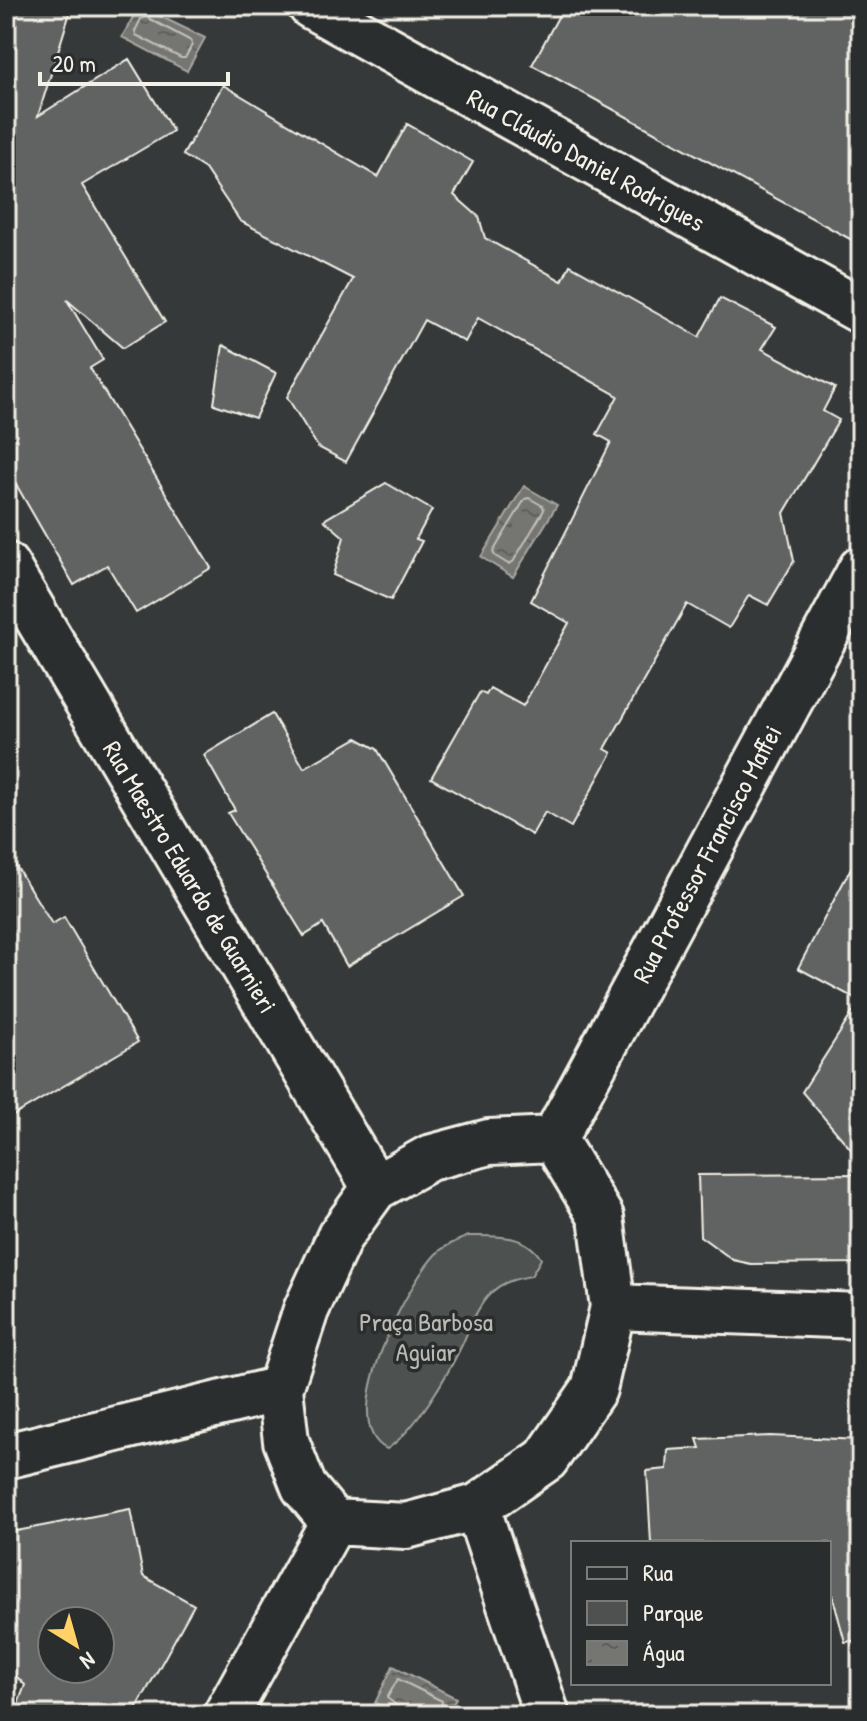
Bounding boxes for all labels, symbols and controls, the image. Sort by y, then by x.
scale bar [40,36,228,86]
text: 20 m [52,47,96,79]
street label: Rua Cláudio Daniel Rodrigues [461,80,711,239]
street label: Rua Professor Francisco Maffei [624,719,789,989]
street label: Rua Maestro Eduardo de Guarnieri [95,734,286,1019]
park label: Praça Barbosa Aguiar [359,1304,493,1369]
legend [571,1541,831,1685]
text: Rua [643,1556,673,1588]
text: Parque [643,1596,704,1628]
north arrow [36,1605,116,1685]
text: Água [643,1636,684,1668]
text: N [74,1645,102,1677]

